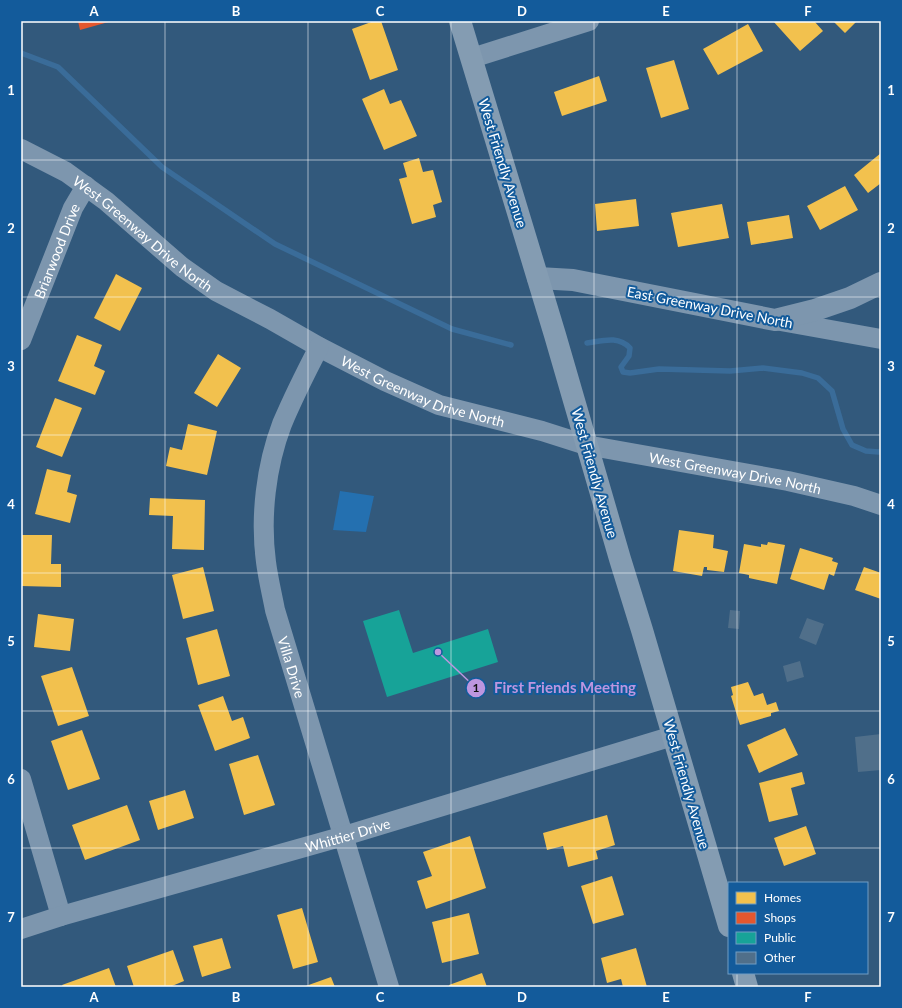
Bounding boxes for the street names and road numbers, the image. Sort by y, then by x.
street label: West Friendly Avenue [475,96,531,230]
street label: West Greenway Drive North [70,172,216,295]
street label: Briarwood Drive [30,200,83,301]
street label: East Greenway Drive North [626,283,794,331]
street label: West Greenway Drive North [338,351,507,430]
street label: West Friendly Avenue [568,406,622,540]
street label: West Greenway Drive North [648,448,823,497]
street label: Villa Drive [275,634,310,700]
street label: West Friendly Avenue [660,717,714,851]
street label: Whittier Drive [303,814,392,855]

